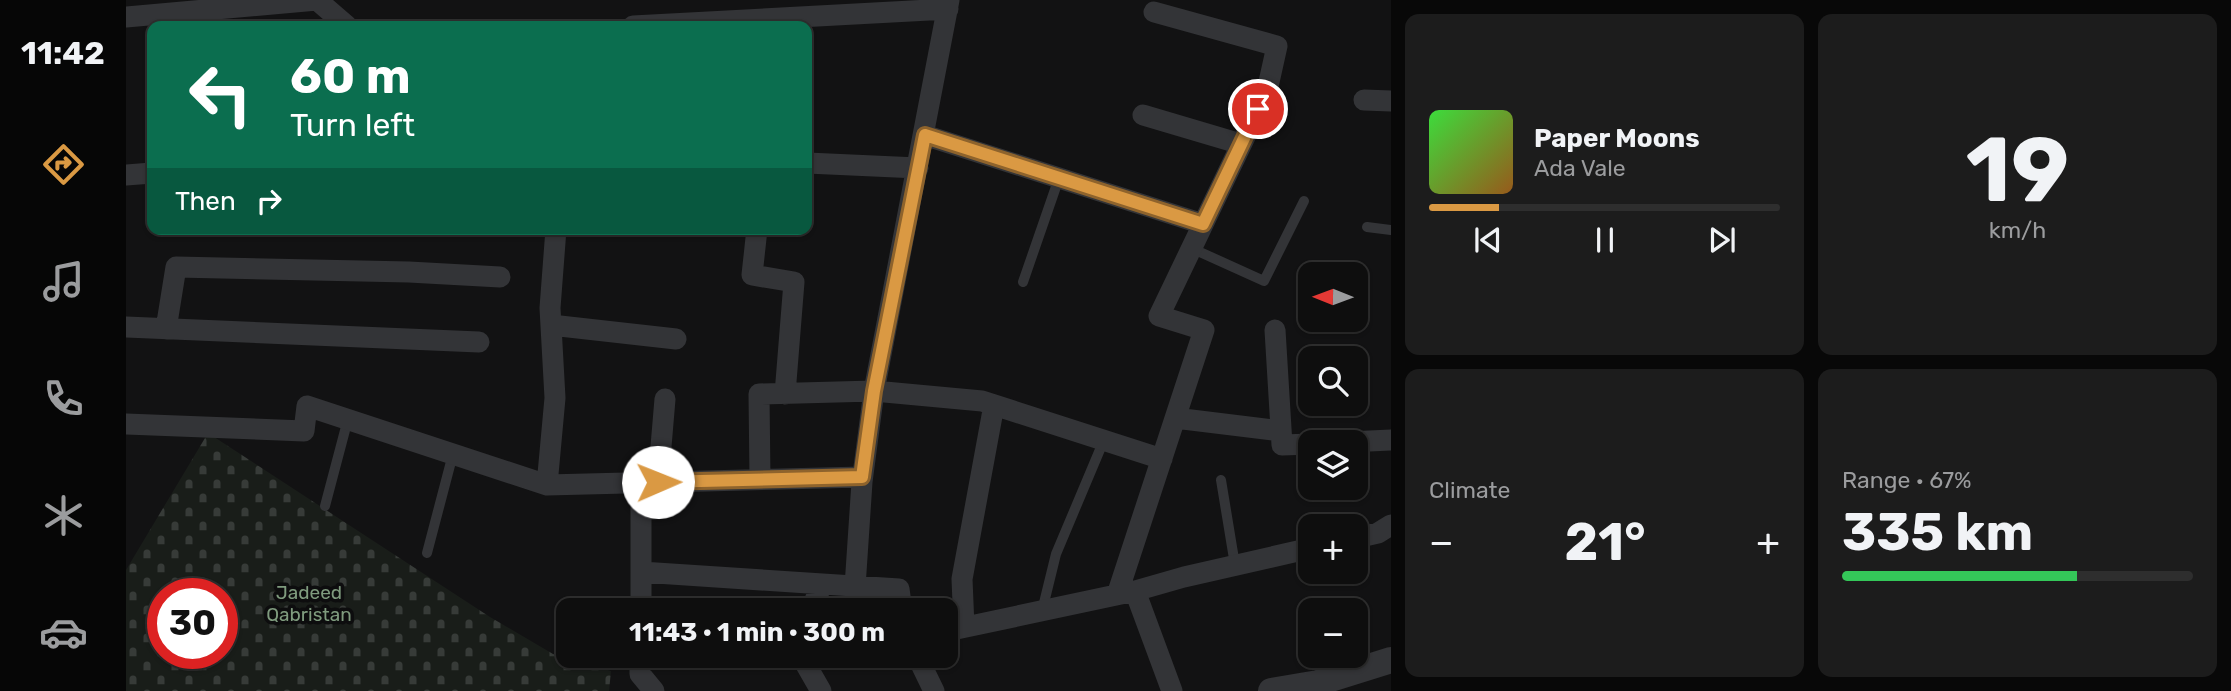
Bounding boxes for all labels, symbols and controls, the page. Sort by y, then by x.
text: 11:42 [21,34,105,72]
text: 60 m [290,47,411,105]
icon: left [175,49,266,140]
pin [1228,79,1288,139]
icon: arrive [1239,90,1277,128]
text: Turn left [290,106,415,144]
text: 19 [1966,116,2069,224]
text: Paper Moons [1534,123,1700,154]
icon: directions [39,140,88,189]
text: Ada Vale [1534,154,1626,182]
icon: right [250,182,288,220]
text: Then [175,186,236,217]
text: km/h [1989,216,2046,244]
icon: previous [1469,221,1507,259]
icon: pause [1586,221,1624,259]
icon: next [1703,221,1741,259]
icon: music [39,257,88,306]
north arrow [1298,262,1368,332]
map controls [1298,262,1368,668]
button: search [1298,346,1368,416]
icon: phone [39,374,88,423]
button: layers [1298,430,1368,500]
position arrow [621,445,695,519]
text: Range · 67% [1842,466,1972,494]
text: Climate [1429,476,1510,504]
icon: climate [39,491,88,540]
text: 335 km [1842,501,2033,563]
text: 21° [1565,511,1646,573]
button: + [1298,514,1368,584]
text: − [1429,519,1454,565]
text: + [1756,519,1780,565]
speed limit sign: 30 [147,578,238,669]
park label: Jadeed Qabristan [266,581,352,626]
button: − [1298,598,1368,668]
icon: car [39,608,88,657]
text: 11:43 · 1 min · 300 m [629,617,885,648]

